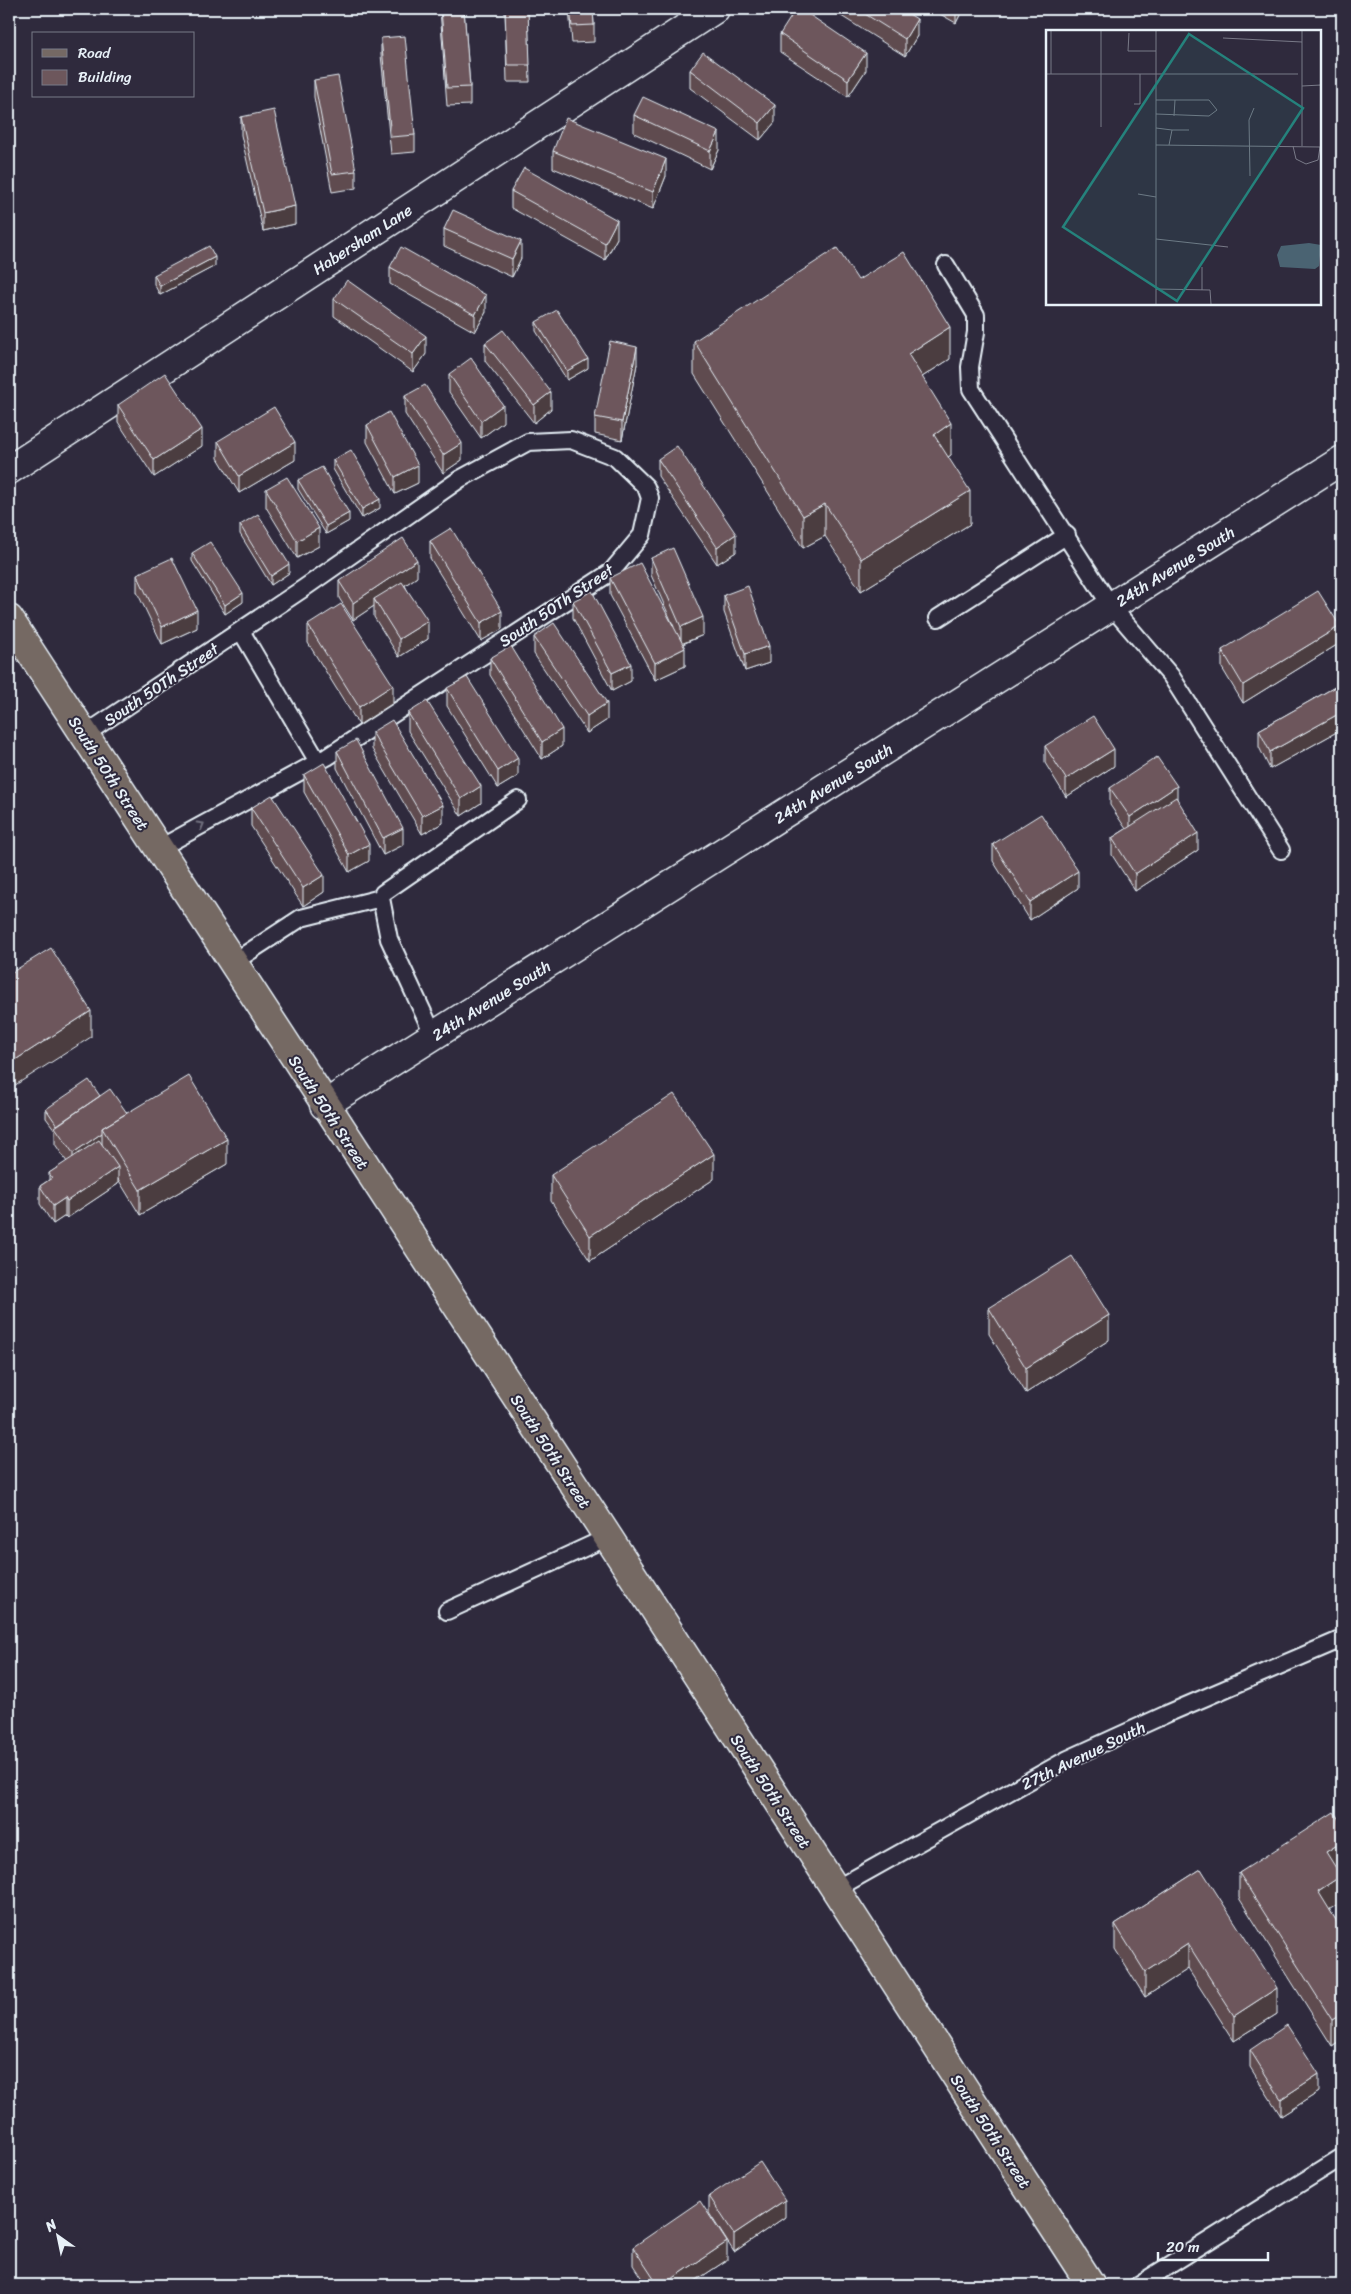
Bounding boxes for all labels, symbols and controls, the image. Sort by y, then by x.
inset map [1046,30,1321,305]
legend [32,32,195,98]
text: Road [78,40,111,66]
text: Building [78,64,132,90]
street label: Habersham Lane [306,196,418,283]
street label: 24th Avenue South [1110,518,1241,615]
street label: South 50Th Street [493,556,620,655]
street label: South 50Th Street [98,635,225,734]
street label: South 50th Street [60,710,157,837]
street label: 24th Avenue South [768,735,899,832]
one-way arrow [195,821,204,831]
street label: 24th Avenue South [426,952,557,1049]
street label: South 50th Street [280,1049,377,1176]
street label: South 50th Street [502,1388,599,1515]
street label: 27th Avenue South [1016,1713,1150,1798]
street label: South 50th Street [722,1728,819,1855]
street label: South 50th Street [942,2068,1039,2195]
north arrow [32,2212,82,2262]
text: N [39,2212,62,2239]
scale bar [1158,2229,1268,2261]
text: 20 m [1166,2234,1200,2260]

